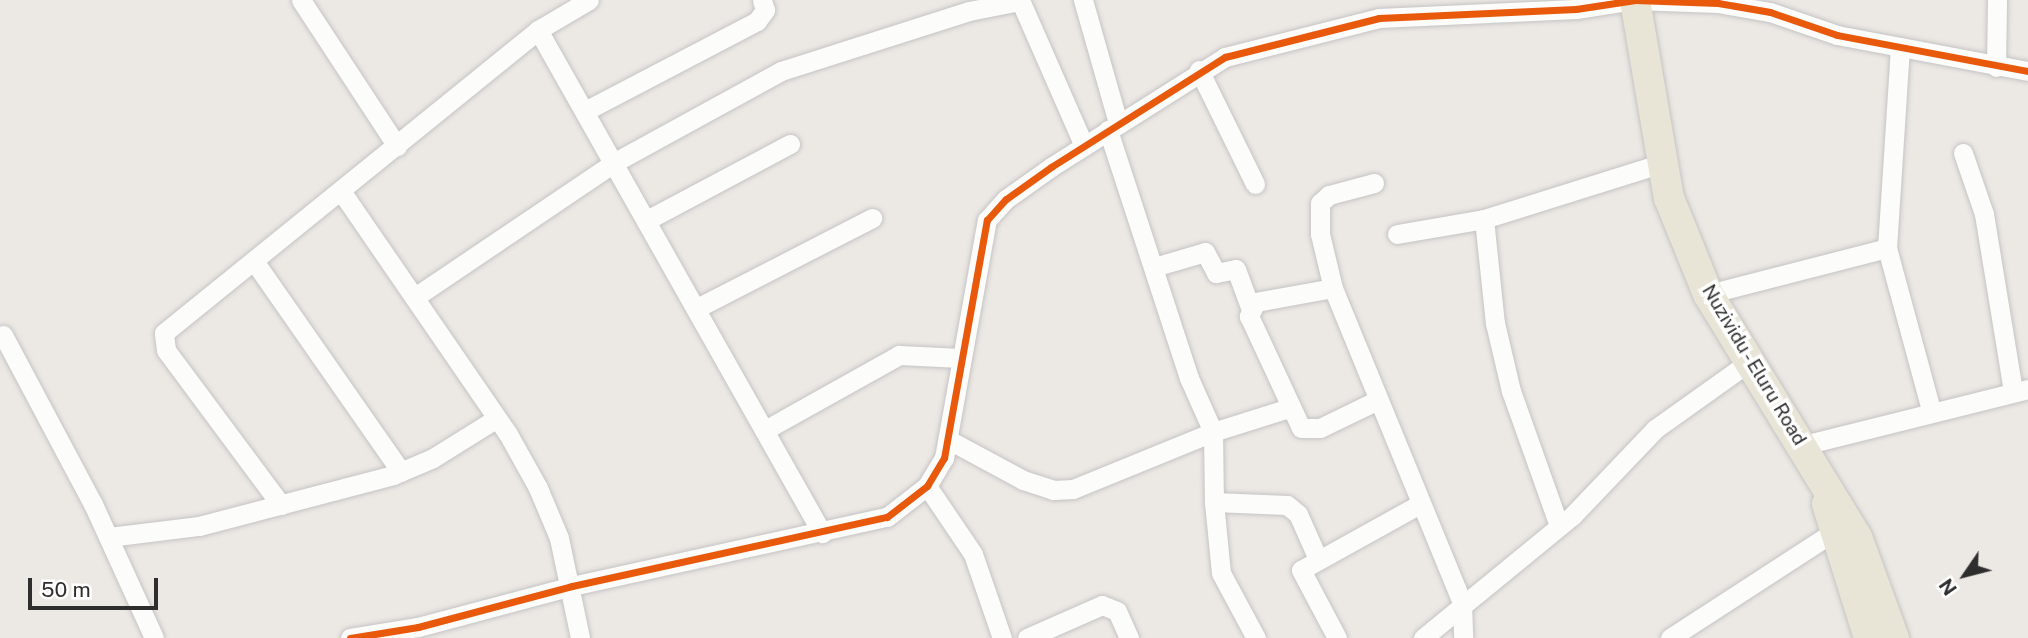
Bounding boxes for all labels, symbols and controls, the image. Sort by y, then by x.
street label: Nuzividu - Eluru Road [1696,278,1812,452]
north arrow [1930,540,2000,610]
scale bar [32,564,161,608]
text: N [1935,575,1961,599]
text: 50 m [41,577,91,602]

